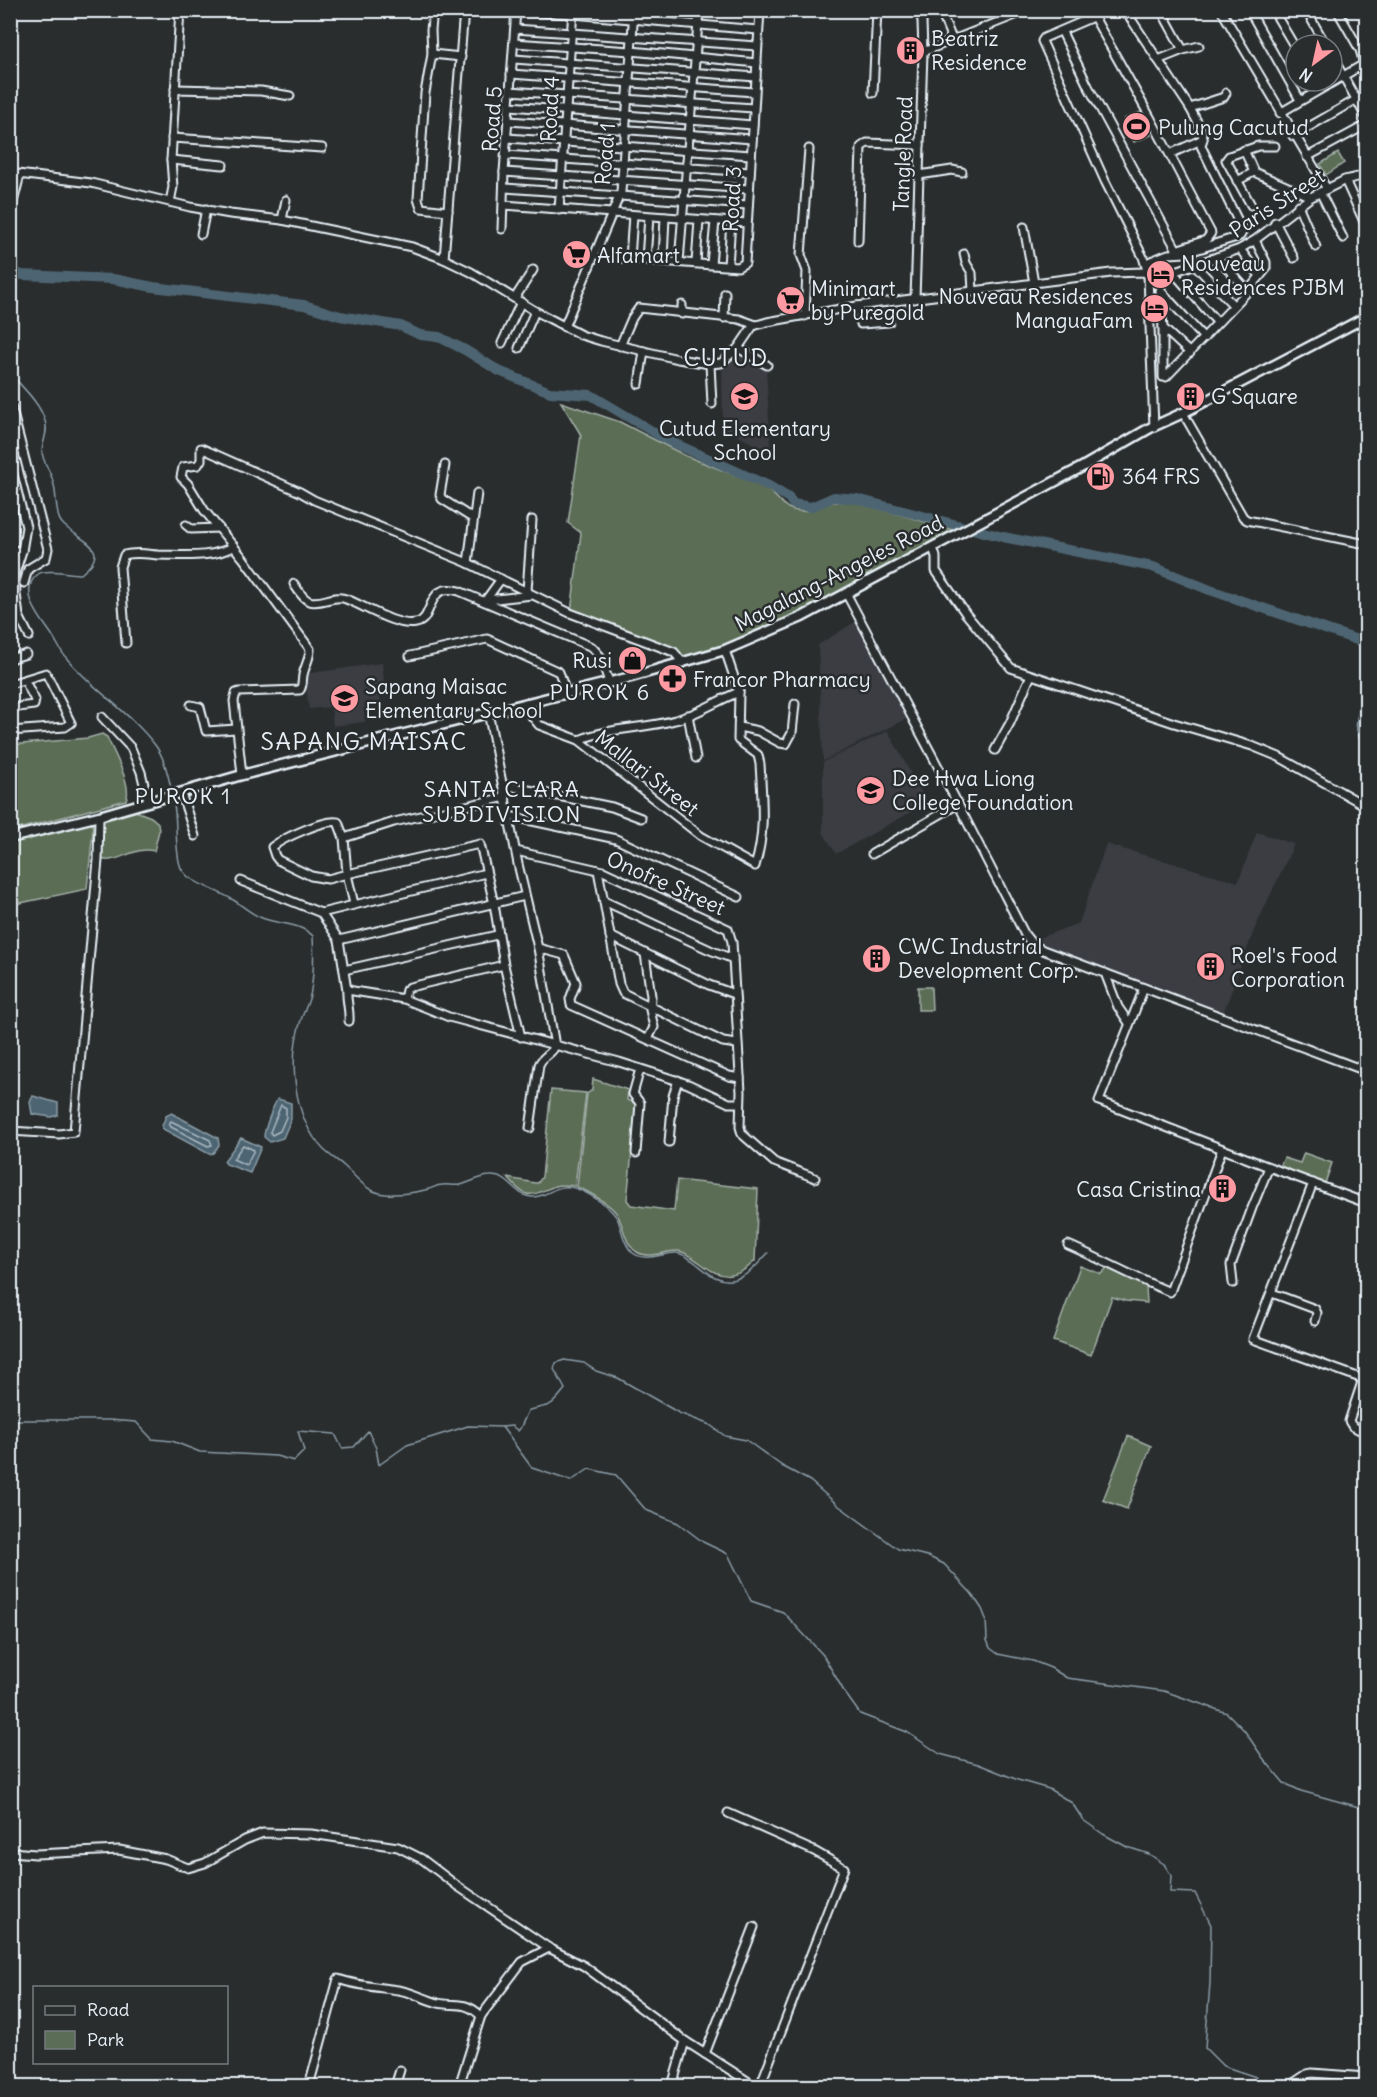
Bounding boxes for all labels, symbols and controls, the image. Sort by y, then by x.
place label: Beatriz Residence [931,25,1027,76]
north arrow [1284,33,1344,93]
building icon: Beatriz Residence [894,34,926,66]
text: N [1296,64,1316,87]
street label: Road 4 [535,75,565,143]
street label: Road 5 [476,85,508,153]
street label: Tangle Road [887,96,919,212]
sports icon: Pulung Cacutud [1121,111,1153,143]
place label: Pulung Cacutud [1158,114,1309,141]
street label: Road 1 [589,122,621,186]
street label: Paris Street [1224,162,1330,244]
street label: Road 3 [717,165,747,233]
supermarket icon: Alfamart [560,239,592,271]
place label: Alfamart [597,242,680,269]
place label: Nouveau Residences PJBM [1181,250,1345,301]
hotel icon: Nouveau Residences PJBM [1144,259,1176,291]
place label: Minimart by Puregold [811,275,924,326]
place label: Nouveau Residences ManguaFam [939,283,1133,334]
supermarket icon: Minimart by Puregold [774,284,806,316]
hotel icon: Nouveau Residences ManguaFam [1138,292,1170,324]
district label: CUTUD [683,342,769,372]
building icon: G Square [1174,380,1206,412]
school or university icon: Cutud Elementary School [729,381,761,413]
place label: G Square [1211,383,1298,410]
place label: Cutud Elementary School [659,415,831,466]
fuel station icon: 364 FRS [1085,460,1117,492]
place label: 364 FRS [1122,463,1200,490]
street label: Magalang-Angeles Road [730,509,948,637]
shop icon: Rusi [617,644,649,676]
place label: Rusi [572,647,612,674]
pharmacy icon: Francor Pharmacy [656,663,688,695]
place label: Francor Pharmacy [693,666,871,693]
place label: Sapang Maisac Elementary School [365,673,542,724]
district label: PUROK 6 [549,678,651,706]
school or university icon: Sapang Maisac Elementary School [328,682,360,714]
street label: Mallari Street [590,724,704,822]
district label: SAPANG MAISAC [261,726,467,756]
place label: Dee Hwa Liong College Foundation [892,765,1073,816]
school or university icon: Dee Hwa Liong College Foundation [855,774,887,806]
district label: SANTA CLARA SUBDIVISION [422,775,582,828]
district label: PUROK 1 [134,782,232,810]
street label: Onofre Street [602,845,730,921]
place label: CWC Industrial Development Corp. [898,933,1078,984]
building icon: CWC Industrial Development Corp. [861,942,893,974]
place label: Roel's Food Corporation [1231,942,1345,993]
building icon: Roel's Food Corporation [1194,951,1226,983]
building icon: Casa Cristina [1206,1173,1238,1205]
place label: Casa Cristina [1076,1176,1201,1203]
legend [33,1986,228,2064]
text: Road [87,1998,130,2021]
text: Park [87,2028,124,2051]

